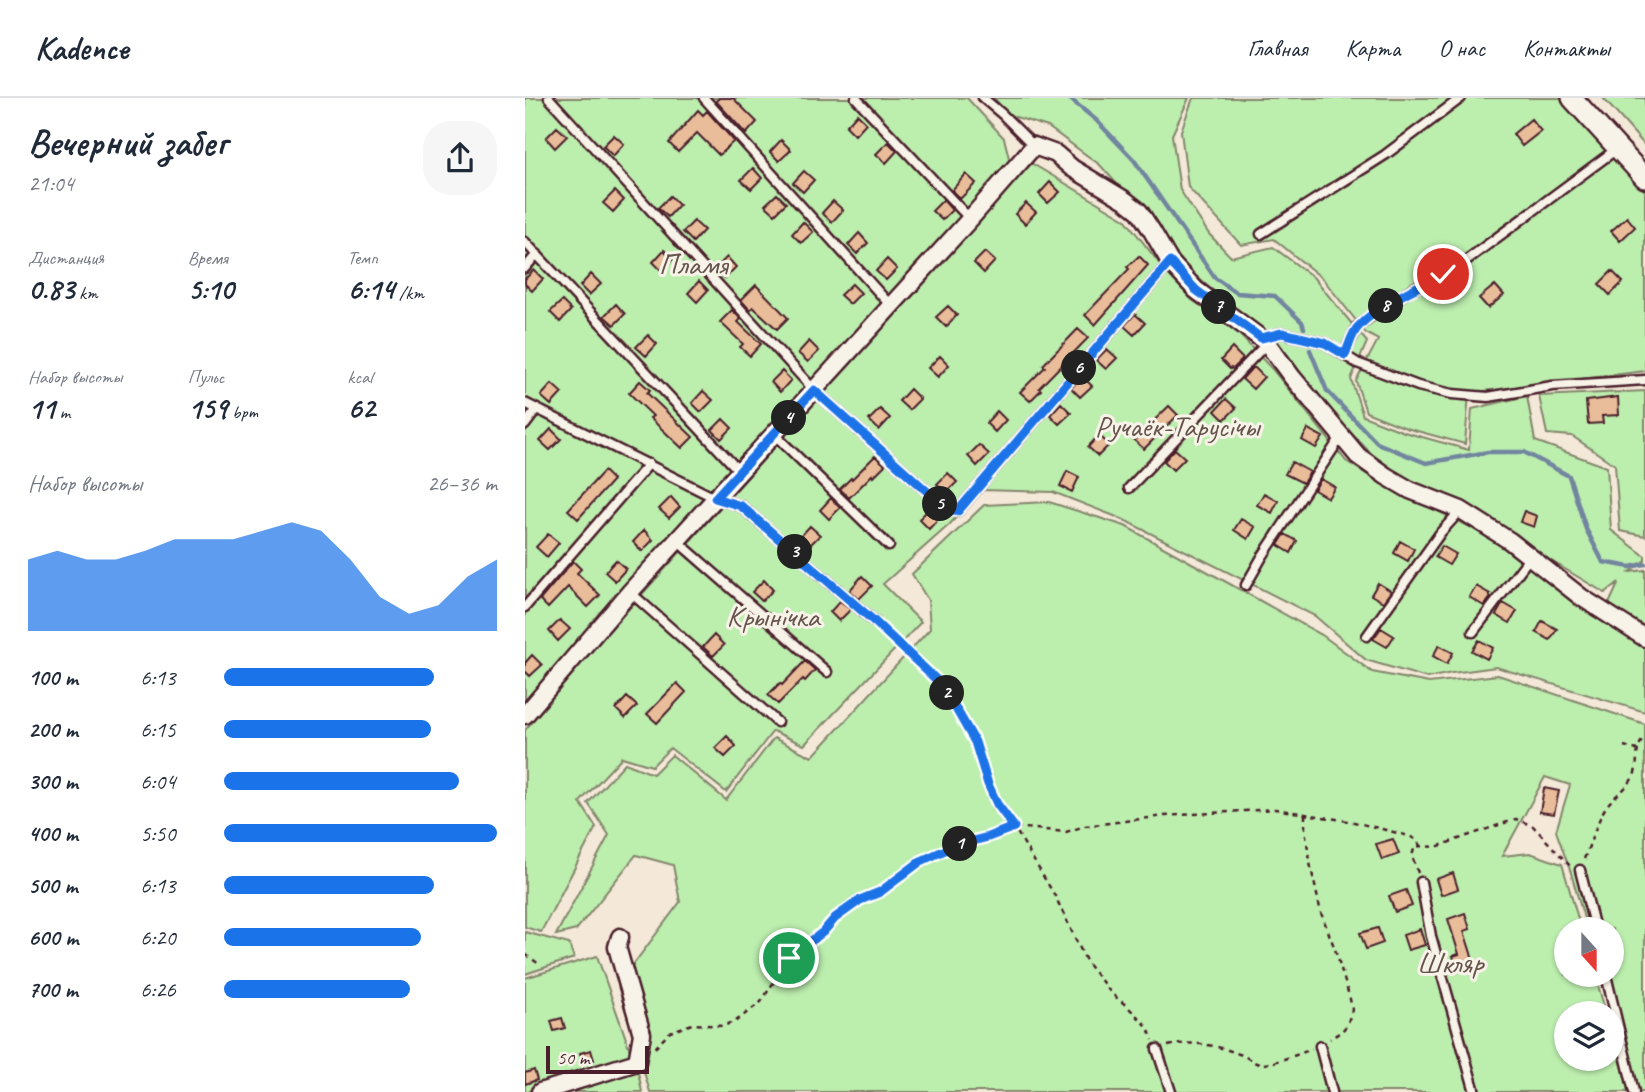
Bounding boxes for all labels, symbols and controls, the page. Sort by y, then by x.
text: Kadence [35,27,128,69]
text: Главная [1247,33,1308,63]
text: Карта [1346,33,1400,63]
text: О нас [1438,33,1485,63]
text: Контакты [1523,33,1610,63]
text: Вечерний забег [28,119,227,166]
button: share [423,121,497,195]
text: 21:04 [28,169,74,198]
pin [1413,244,1473,304]
park label: Пламя [659,245,730,283]
text: Дистанция [28,246,104,270]
text: Время [188,246,228,270]
text: Темп [347,246,378,270]
icon: check [1424,255,1462,293]
text: 0.83 [28,270,74,308]
text: 5:10 [188,270,234,308]
text: 6:14 [347,270,394,308]
text: km [74,281,98,305]
text: /km [394,281,424,305]
pin: 8 [1369,288,1403,324]
pin: 7 [1201,290,1237,325]
text: 8 [1381,293,1390,317]
text: 7 [1214,294,1223,318]
pin: 6 [1061,350,1097,386]
text: 6 [1074,355,1083,379]
text: Набор высоты [28,365,122,389]
text: Пульс [188,365,224,389]
text: kcal [347,365,372,389]
text: 11 [28,389,55,427]
text: 159 [188,389,227,427]
text: 62 [347,389,375,427]
text: m [55,400,70,424]
text: bpm [227,400,258,424]
pin: 4 [771,400,807,436]
text: 4 [784,405,793,429]
park label: Ручаёк-Тарусічы [1095,407,1261,445]
text: Набор высоты [28,469,142,498]
text: 26–36 m [427,469,497,498]
pin: 5 [923,486,957,522]
text: 5 [935,491,944,515]
pin: 3 [777,534,813,570]
text: 3 [790,539,799,563]
park label: Крынічка [726,597,821,635]
text: 100 m [28,663,78,692]
text: 6:13 [140,663,176,692]
pin: 2 [929,676,965,710]
text: 2 [942,680,951,704]
text: 200 m [28,715,78,744]
text: 6:15 [140,715,176,744]
text: 300 m [28,767,78,796]
text: 6:04 [140,767,176,796]
text: 400 m [28,819,78,848]
text: 5:50 [140,819,176,848]
pin: 1 [943,826,977,862]
text: 1 [955,831,964,855]
text: 500 m [28,871,77,900]
text: 6:13 [140,871,176,900]
north arrow [1554,917,1624,987]
map controls [1554,917,1624,1071]
text: 600 m [28,923,78,952]
text: 6:20 [140,923,176,952]
pin [759,928,819,988]
icon: arrive [770,939,808,977]
park label: Шкляр [1417,944,1485,982]
text: 700 m [28,975,78,1004]
text: 6:26 [140,975,176,1004]
button: layers [1554,1001,1624,1071]
scale bar [546,1043,649,1075]
text: 50 m [557,1046,589,1070]

